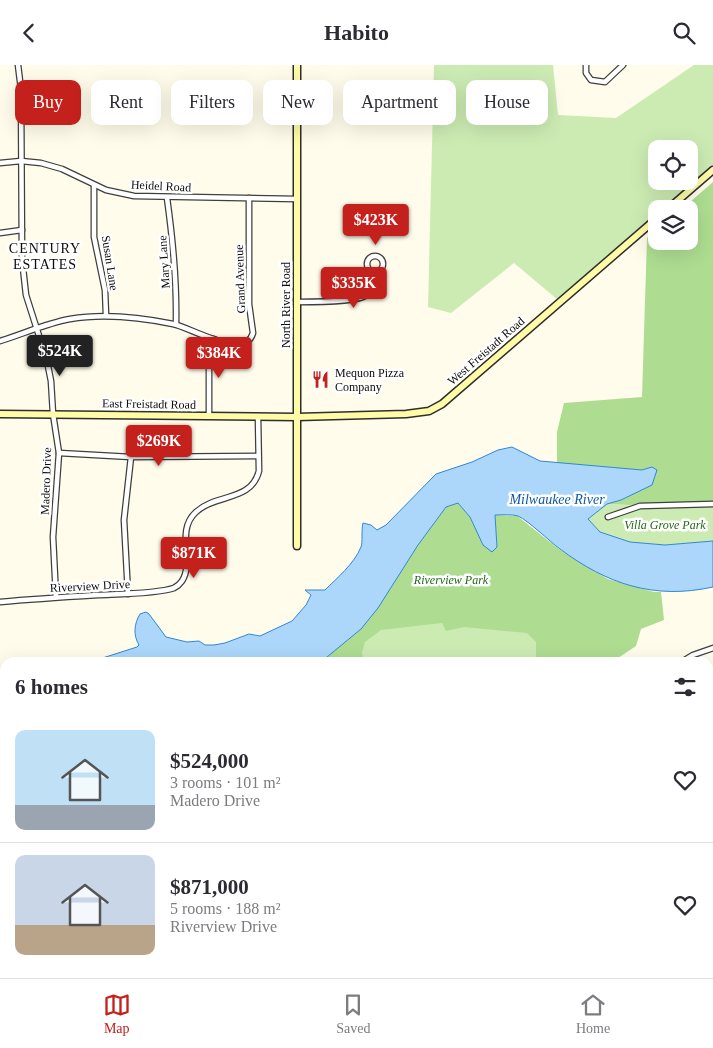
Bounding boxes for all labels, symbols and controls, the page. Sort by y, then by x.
icon: back [15,19,43,47]
icon: search [670,19,698,47]
text: Habito [324,20,389,45]
chip: Buy [15,80,81,125]
chip: Rent [91,80,161,125]
chip: Filters [171,80,253,125]
chip: New [263,80,333,125]
chip: Apartment [343,80,456,125]
chip: House [466,80,548,125]
map controls [648,140,698,250]
button: locate [648,140,698,190]
street label: Heidel Road [131,177,191,195]
button: layers [648,200,698,250]
pin: $423K [341,203,411,246]
text: $423K [354,211,398,228]
street label: Susan Lane [99,234,121,292]
street label: Mary Lane [155,235,173,289]
district label: CENTURY ESTATES [9,241,81,272]
street label: Grand Avenue [232,244,248,314]
street label: North River Road [279,262,293,348]
pin: $335K [319,267,389,309]
text: $335K [332,274,376,291]
street label: West Freistadt Road [445,314,527,388]
pin: $524K [25,335,95,377]
pin: $384K [184,337,254,379]
text: $524K [38,342,82,359]
text: $384K [197,344,241,361]
place label: Mequon Pizza Company [335,366,405,394]
restaurant icon: Mequon Pizza Company [311,370,331,390]
street label: East Freistadt Road [102,396,196,412]
pin: $269K [124,425,194,467]
text: $269K [137,432,181,449]
street label: Madero Drive [38,447,54,515]
water label: Milwaukee River [508,492,605,507]
park label: Villa Grove Park [624,518,706,532]
pin: $871K [159,537,229,579]
text: $871K [172,544,216,561]
park label: Riverview Park [413,573,489,587]
street label: Riverview Drive [50,577,130,595]
icon: filters [671,673,699,701]
text: 6 homes [15,675,88,699]
text: $524,000 [170,749,249,773]
icon: home [55,750,115,810]
icon: heart [671,766,699,794]
text: 3 rooms · 101 m² [170,774,281,791]
text: Madero Drive [170,792,260,809]
icon: home [55,875,115,935]
text: $871,000 [170,875,249,899]
icon: heart [671,891,699,919]
text: 5 rooms · 188 m² [170,900,281,917]
text: Riverview Drive [170,918,277,935]
tab: Map [103,991,131,1037]
tab: Saved [336,991,370,1037]
tab: Home [576,991,610,1037]

